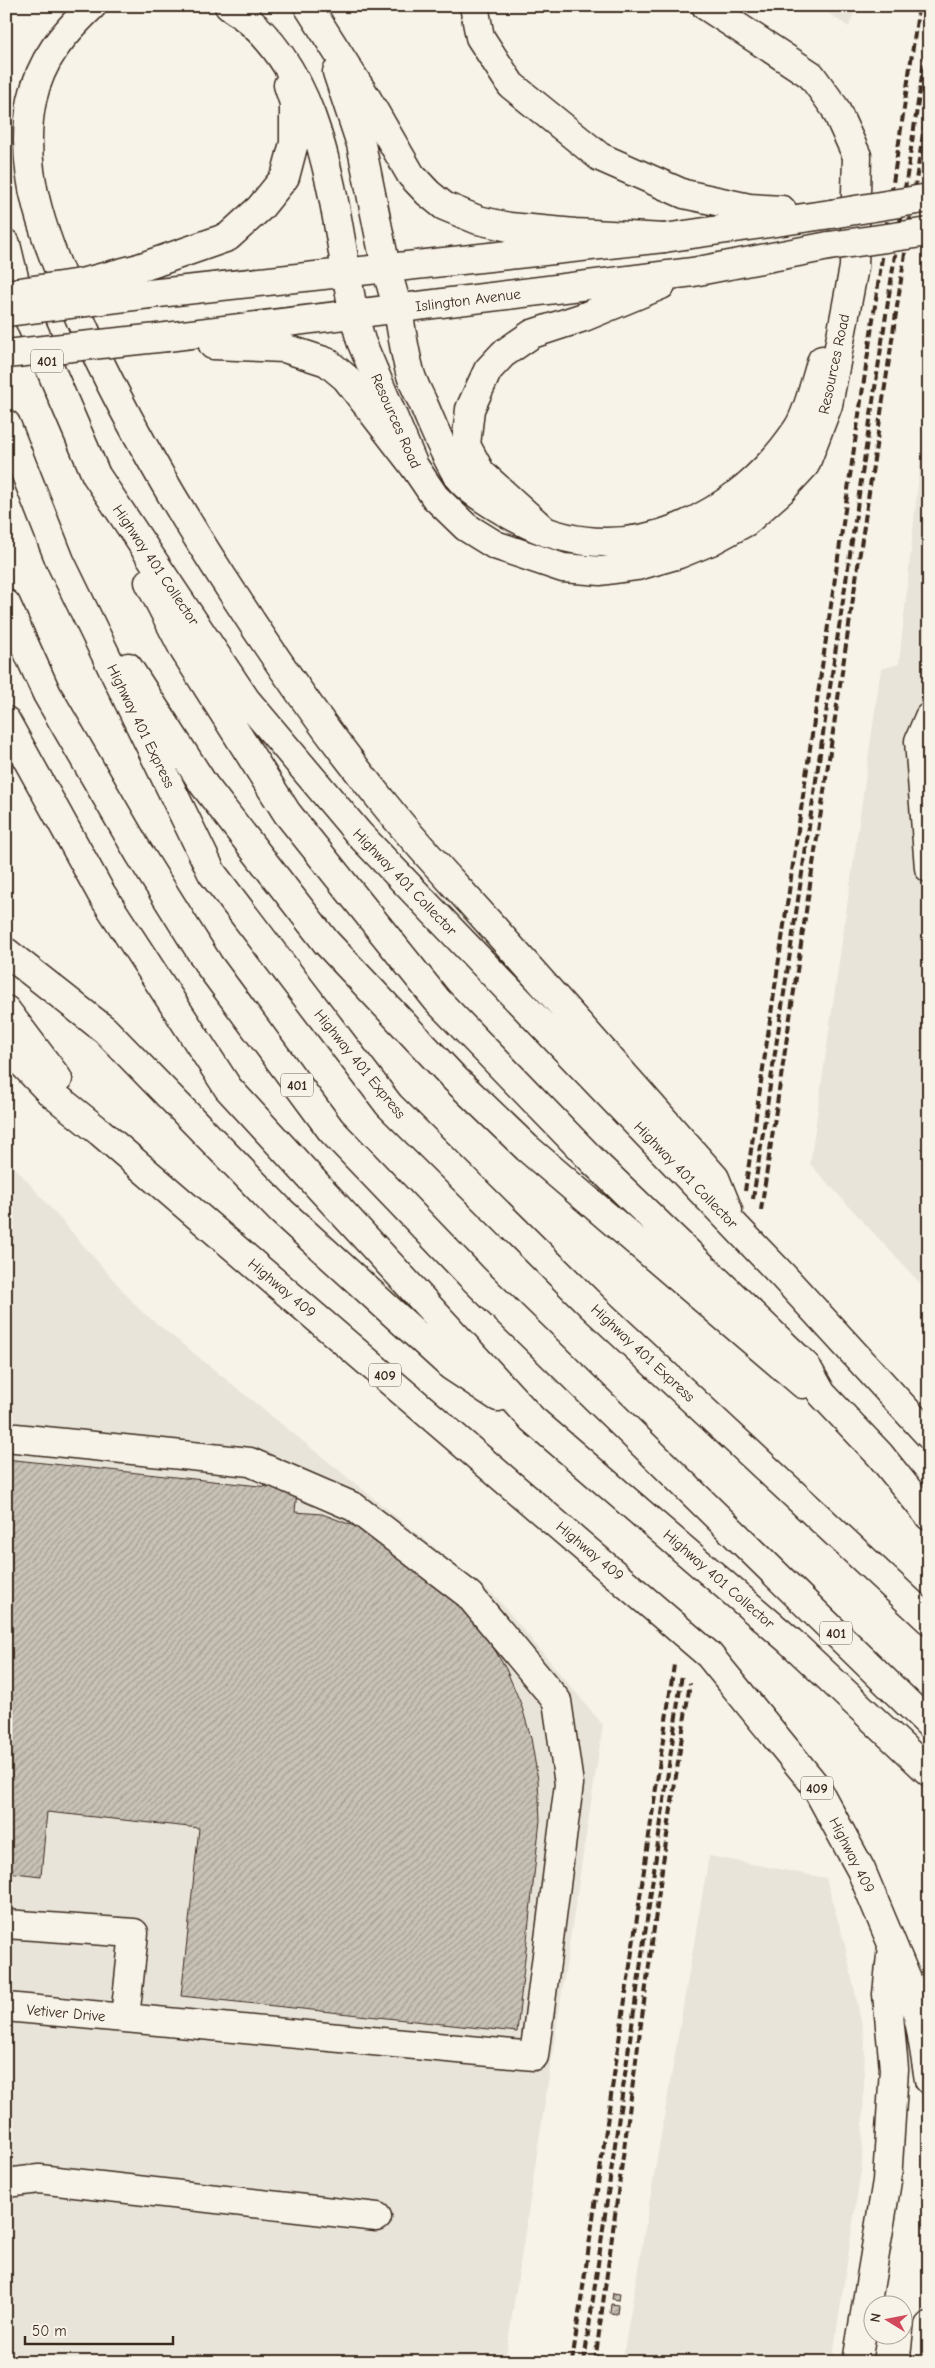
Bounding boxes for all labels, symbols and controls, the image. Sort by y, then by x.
street label: Islington Avenue [414,285,522,315]
street label: Resources Road [815,312,853,416]
road number: 401 [31,350,63,372]
street label: Resources Road [367,371,425,471]
street label: Highway 401 Collector [109,501,203,629]
street label: Highway 401 Express [103,661,179,791]
street label: Highway 401 Collector [349,825,461,939]
street label: Highway 401 Express [310,1006,410,1122]
road number: 401 [281,1074,313,1096]
street label: Highway 401 Collector [630,1118,742,1232]
street label: Highway 409 [245,1255,320,1322]
street label: Highway 401 Express [587,1300,699,1406]
road number: 409 [369,1364,401,1386]
street label: Highway 409 [553,1518,628,1585]
street label: Highway 401 Collector [660,1526,778,1632]
road number: 401 [820,1622,852,1645]
road number: 409 [801,1776,833,1800]
street label: Highway 409 [825,1814,879,1896]
street label: Vetiver Drive [26,2001,107,2025]
north arrow [862,2296,912,2346]
text: N [867,2312,885,2324]
scale bar [25,2313,172,2345]
text: 50 m [32,2322,67,2340]

